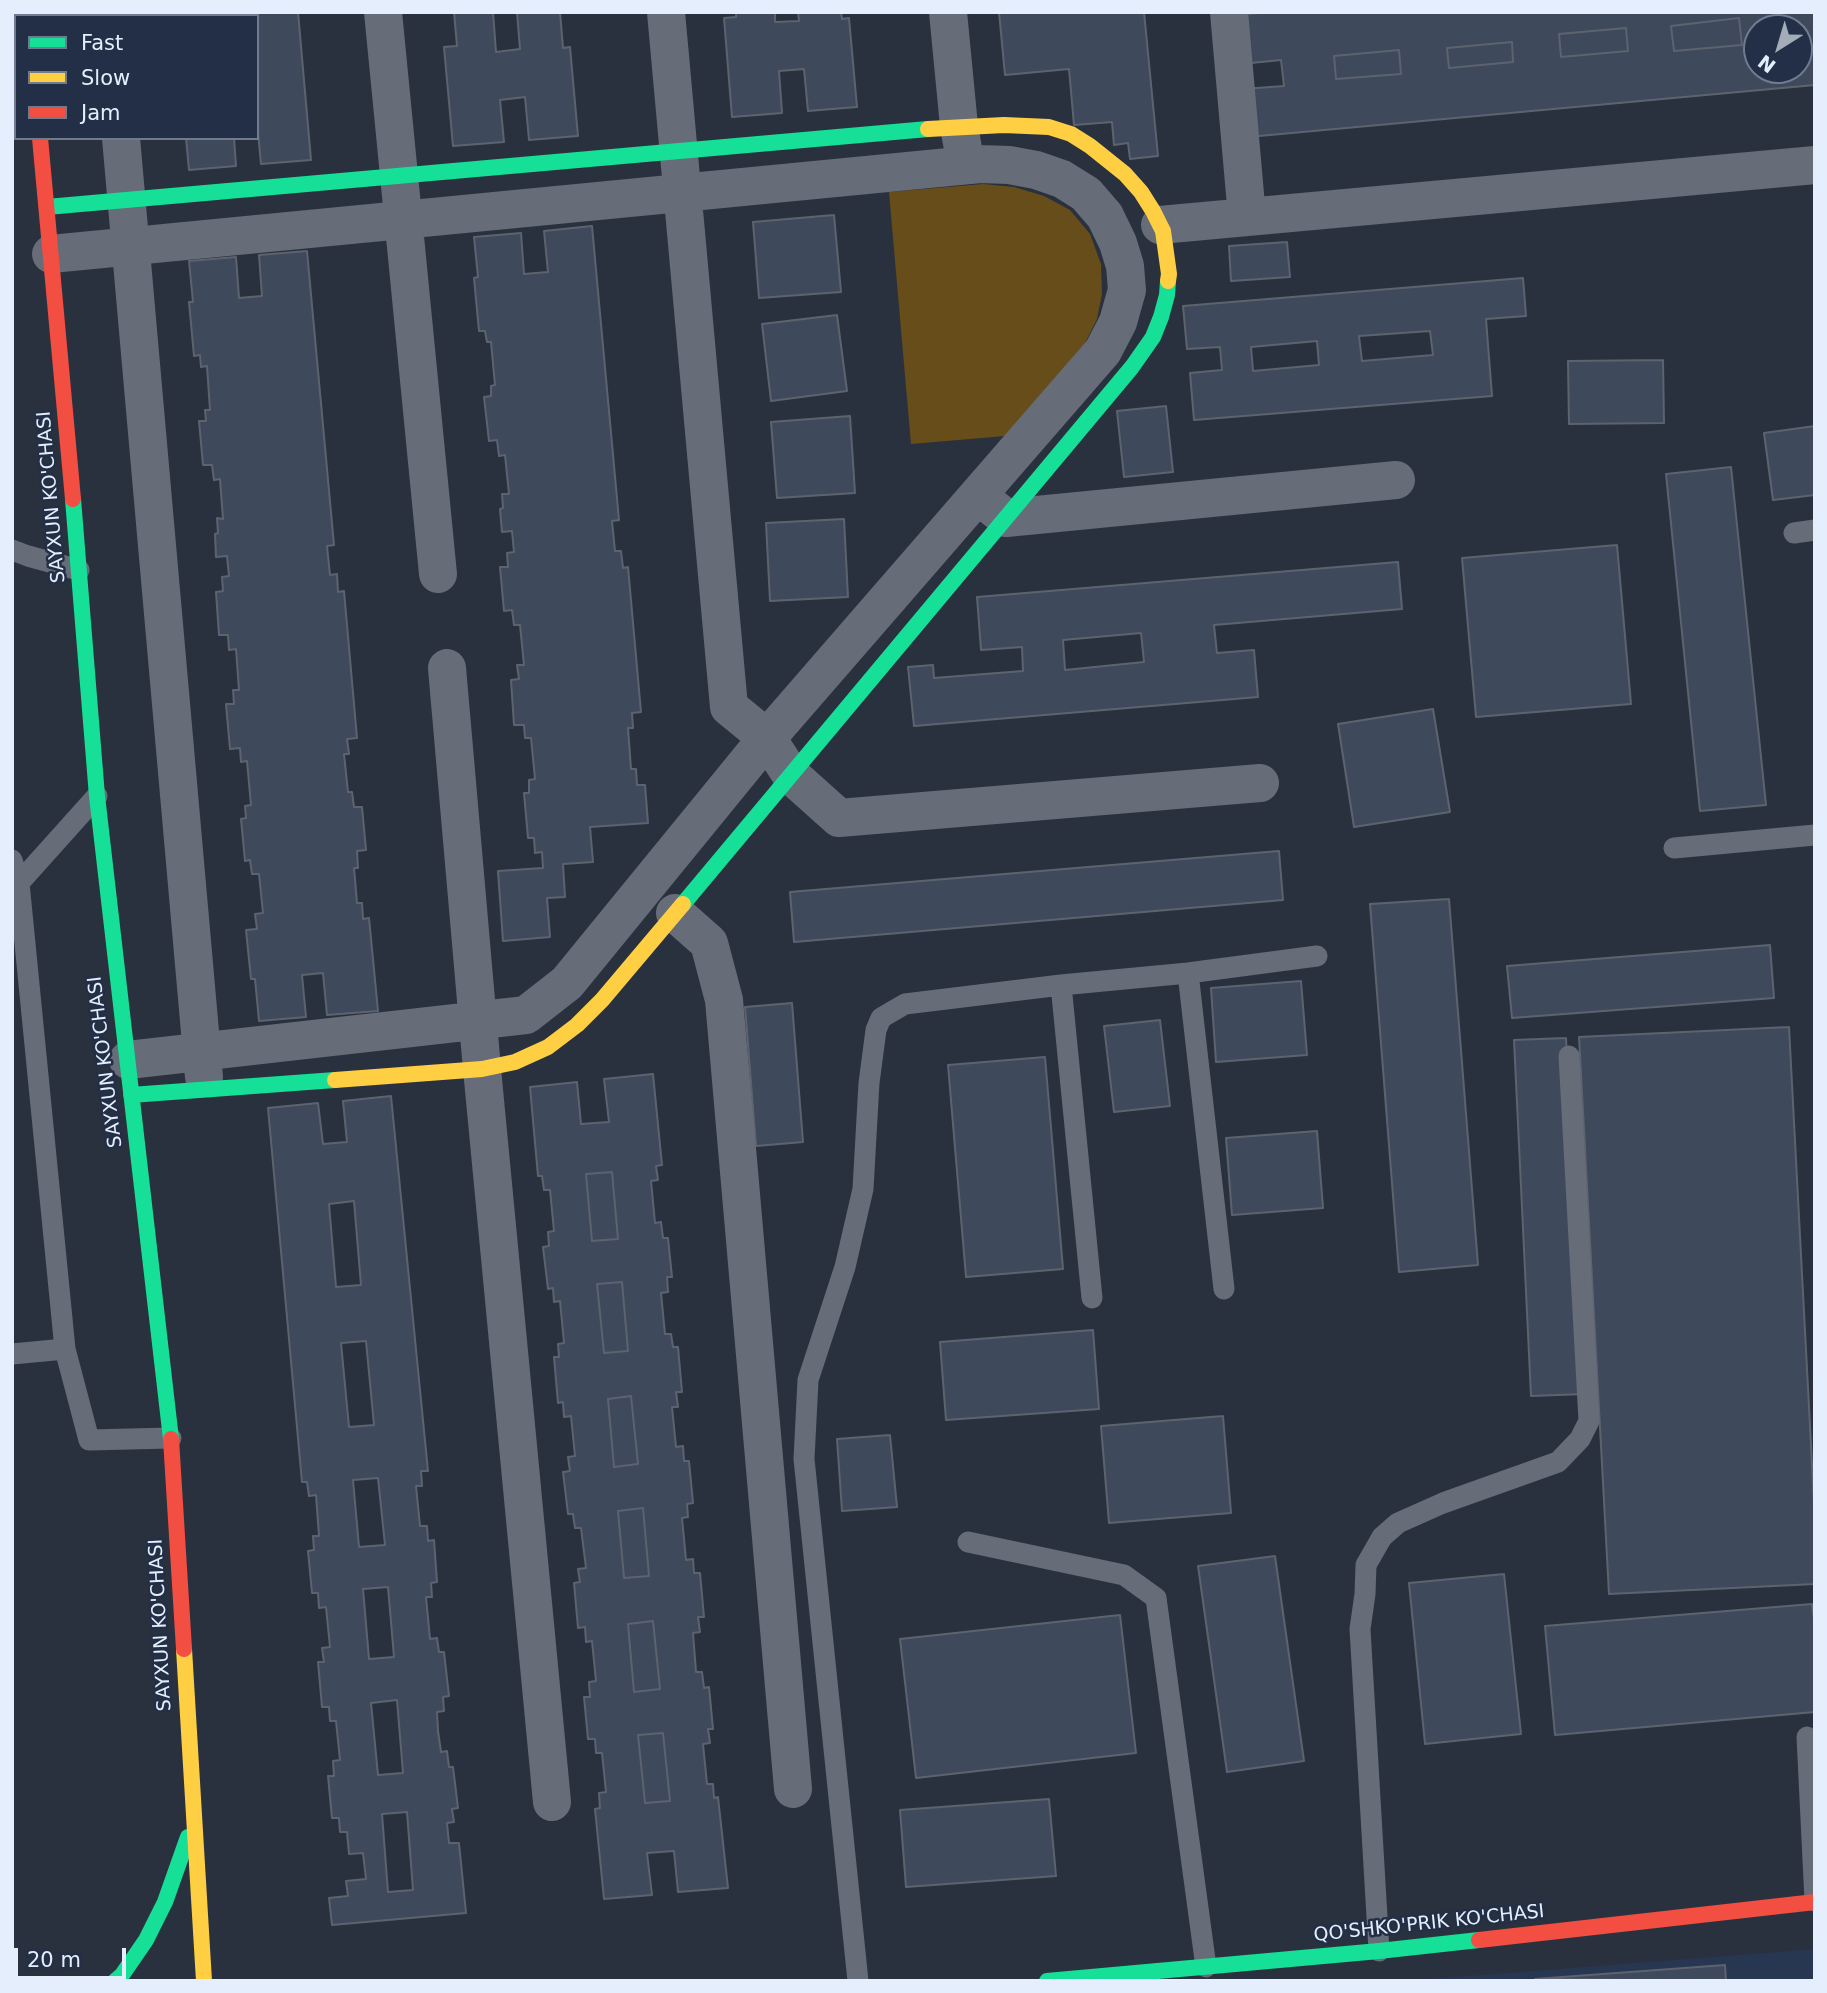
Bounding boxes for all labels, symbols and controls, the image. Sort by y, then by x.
legend [14,14,259,140]
north arrow [1743,14,1813,84]
text: Fast [81,31,123,55]
text: N [1754,51,1780,78]
text: Slow [81,66,130,90]
text: Jam [81,101,121,125]
street label: SAYXUN KO'CHASI [33,410,71,584]
street label: SAYXUN KO'CHASI [84,975,128,1149]
street label: SAYXUN KO'CHASI [145,1538,177,1712]
street label: QO'SHKO'PRIK KO'CHASI [1313,1901,1545,1947]
scale bar [18,1934,130,1978]
text: 20 m [27,1948,81,1972]

